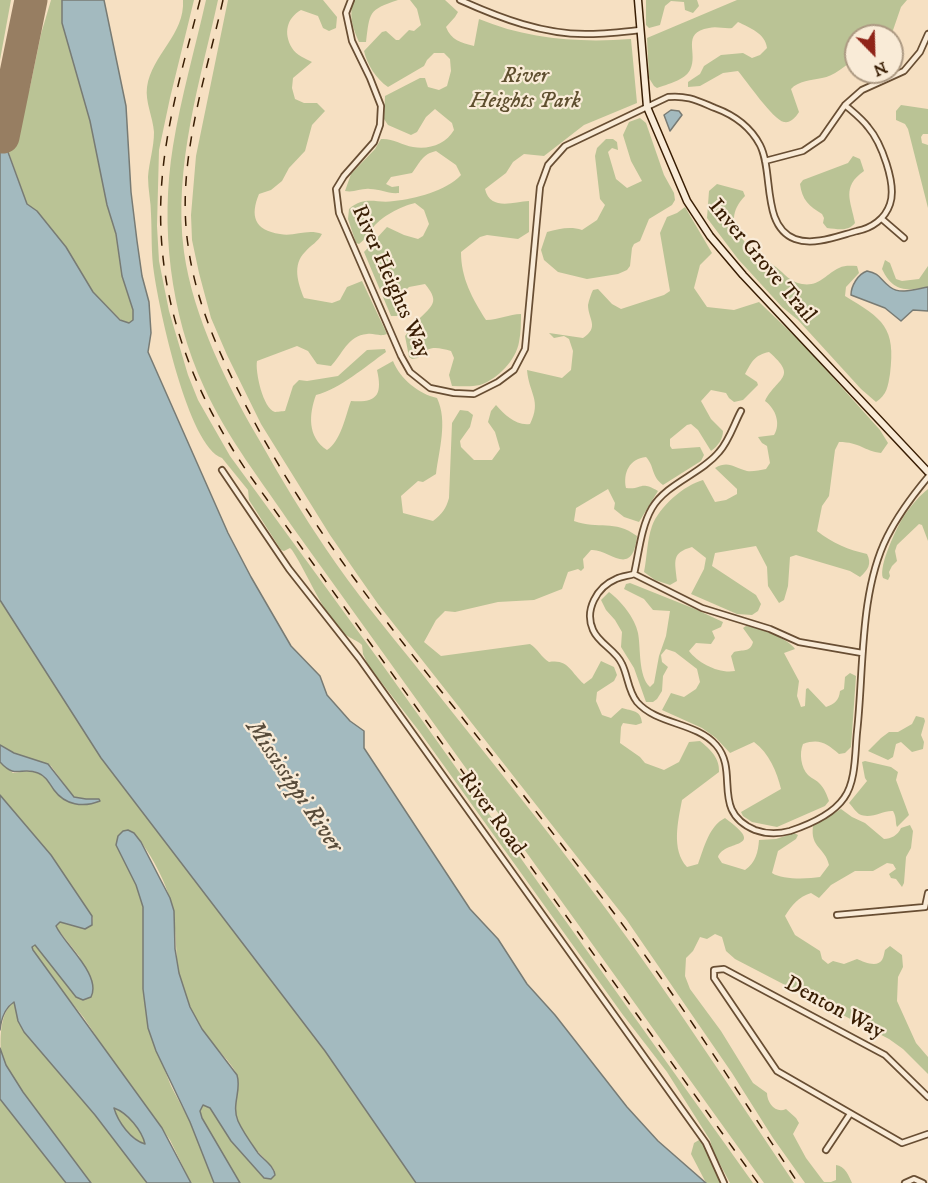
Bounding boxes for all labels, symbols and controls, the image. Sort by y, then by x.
north arrow [844,24,904,84]
text: N [870,57,890,80]
park label: River Heights Park [469,64,581,116]
street label: Inver Grove Trail [701,195,821,329]
street label: River Heights Way [344,201,436,363]
water label: Mississippi River [238,716,348,858]
street label: River Road [452,767,530,861]
street label: Denton Way [780,972,888,1046]

